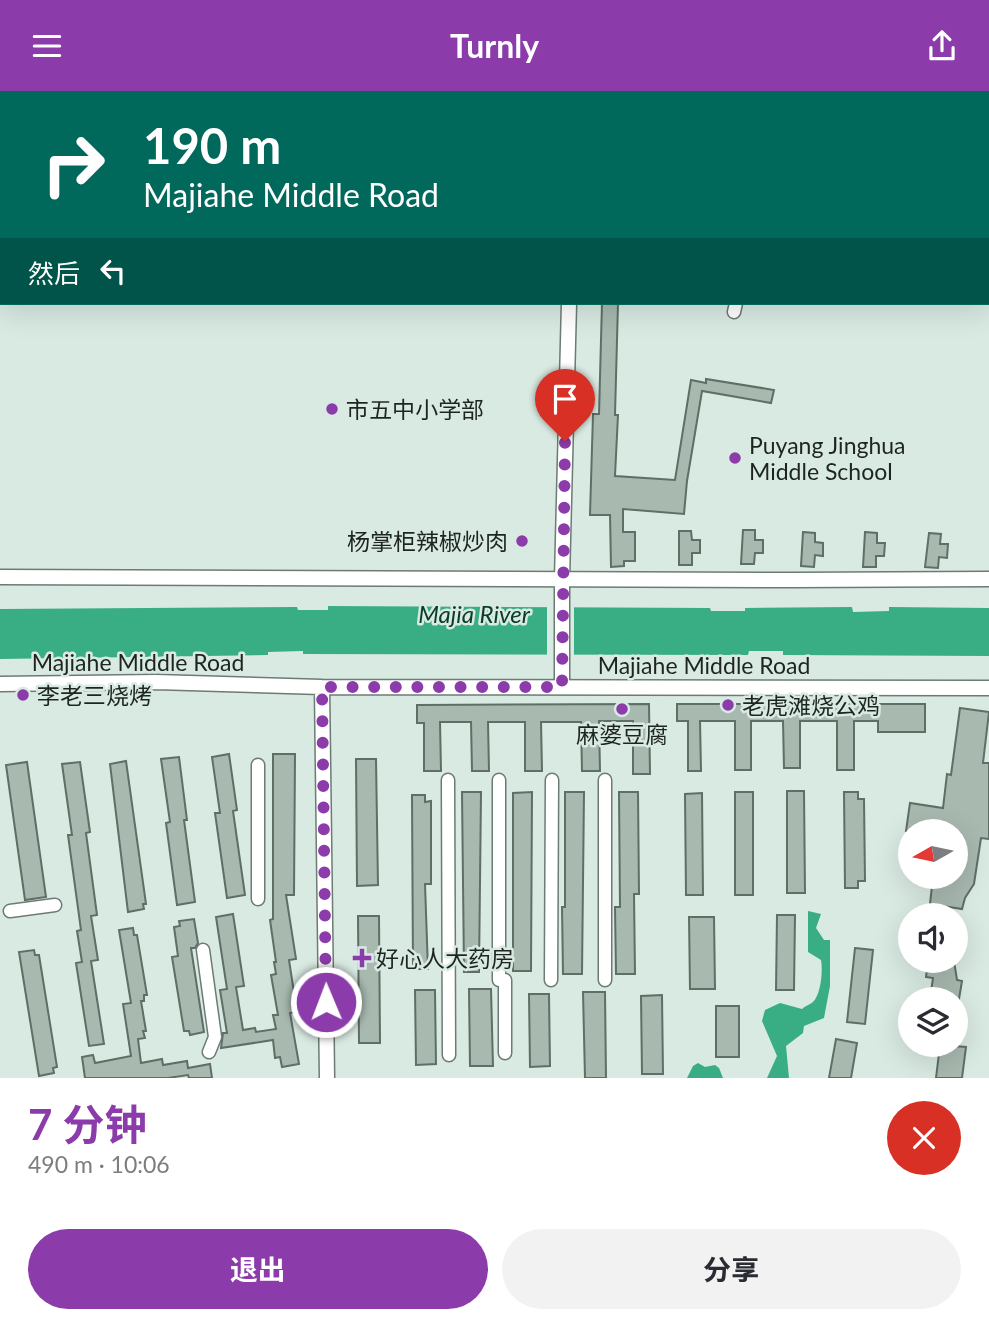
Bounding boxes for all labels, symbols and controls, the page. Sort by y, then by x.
text: Turnly [450,26,539,65]
icon: menu [28,27,66,65]
icon: share [923,27,961,65]
text: 190 m [143,116,281,174]
icon: right [28,119,119,210]
text: Majiahe Middle Road [143,175,439,214]
icon: left [94,252,132,290]
text: 然后 [28,257,80,289]
pin [535,369,595,441]
icon: arrive [546,380,584,418]
place label: 市五中小学部 [346,395,484,423]
marker: 市五中小学部 [324,401,340,417]
place label: Puyang Jinghua Middle School [749,431,906,485]
marker: Puyang Jinghua Middle School [727,450,743,466]
place label: 杨掌柜辣椒炒肉 [347,527,508,555]
marker: 杨掌柜辣椒炒肉 [514,533,530,549]
water label: Majia River [418,599,531,628]
street label: Majiahe Middle Road [32,648,244,676]
street label: Majiahe Middle Road [598,651,810,679]
place label: 李老三烧烤 [37,681,152,709]
marker: 李老三烧烤 [15,687,31,703]
place label: 老虎滩烧公鸡 [742,691,880,719]
marker: 老虎滩烧公鸡 [720,697,736,713]
marker: 麻婆豆腐 [614,701,630,717]
place label: 麻婆豆腐 [576,720,668,748]
north arrow [898,819,968,889]
map controls [898,819,968,1057]
button: sound [898,903,968,973]
place label: 好心人大药房 [376,944,514,972]
marker: 好心人大药房 [354,950,370,966]
position arrow [289,965,363,1039]
button: layers [898,987,968,1057]
text: 7 分钟 [28,1099,147,1149]
button: close [887,1101,961,1175]
text: 490 m · 10:06 [28,1150,170,1178]
button: 退出 [28,1229,488,1309]
button: 分享 [502,1229,961,1309]

